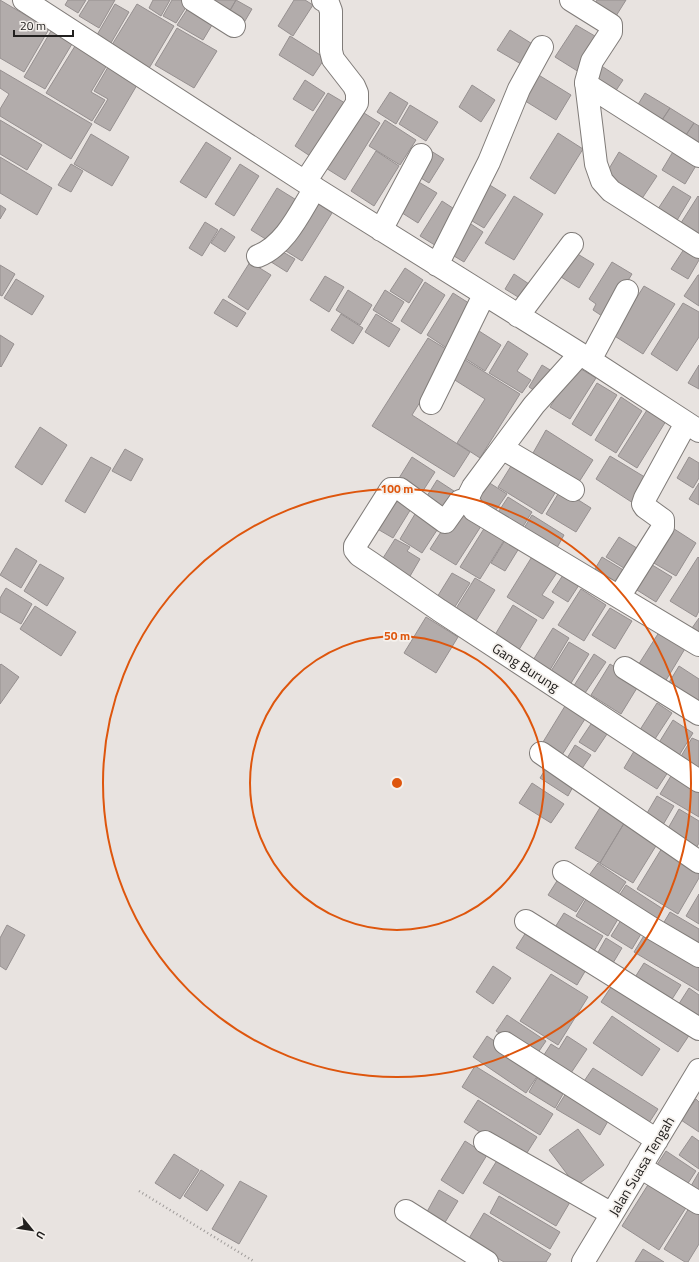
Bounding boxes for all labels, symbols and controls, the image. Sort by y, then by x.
scale bar [14,12,73,38]
text: 20 m [20,16,46,35]
text: 100 m [381,479,413,498]
text: 50 m [384,626,410,645]
street label: Gang Burung [488,637,564,697]
centre of rings [390,776,404,790]
street label: Jalan Suasa Tengah [603,1112,679,1220]
north arrow [12,1210,52,1250]
text: U [32,1228,49,1242]

